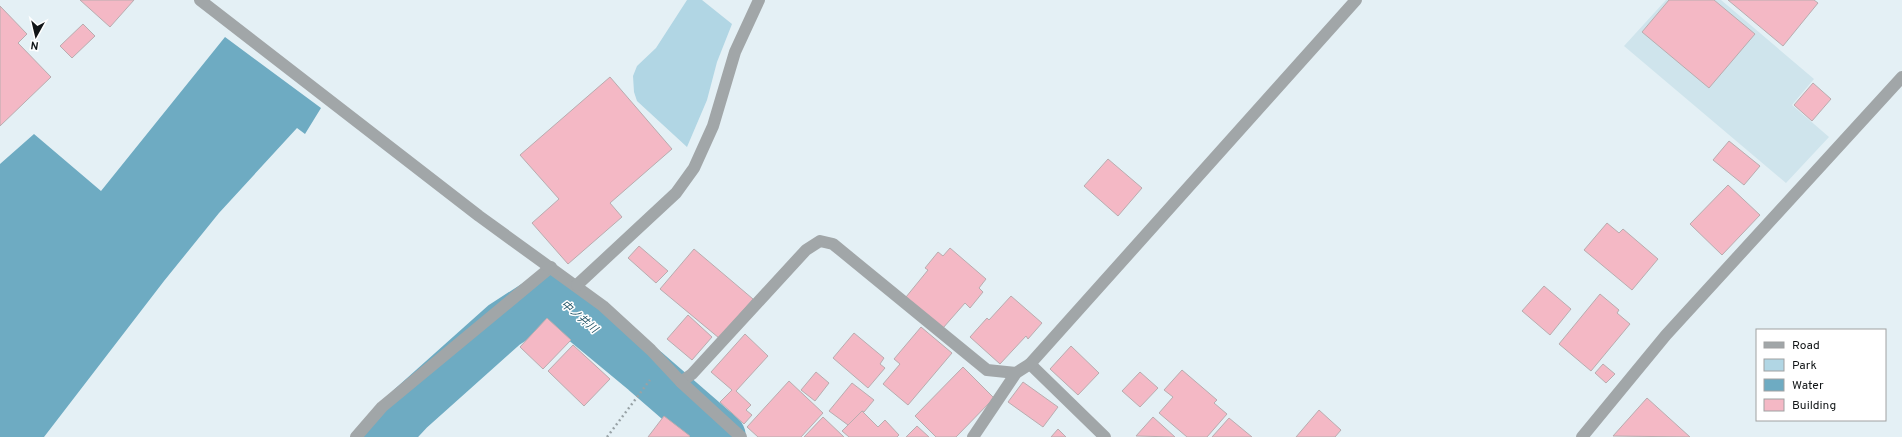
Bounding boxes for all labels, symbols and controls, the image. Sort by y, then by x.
north arrow [16,16,56,56]
text: N [30,37,40,52]
water label: 中ノ井川 [558,297,601,337]
legend [1756,329,1886,421]
text: Road [1792,338,1820,354]
text: Park [1792,358,1817,374]
text: Water [1792,378,1824,394]
text: Building [1792,398,1836,414]

